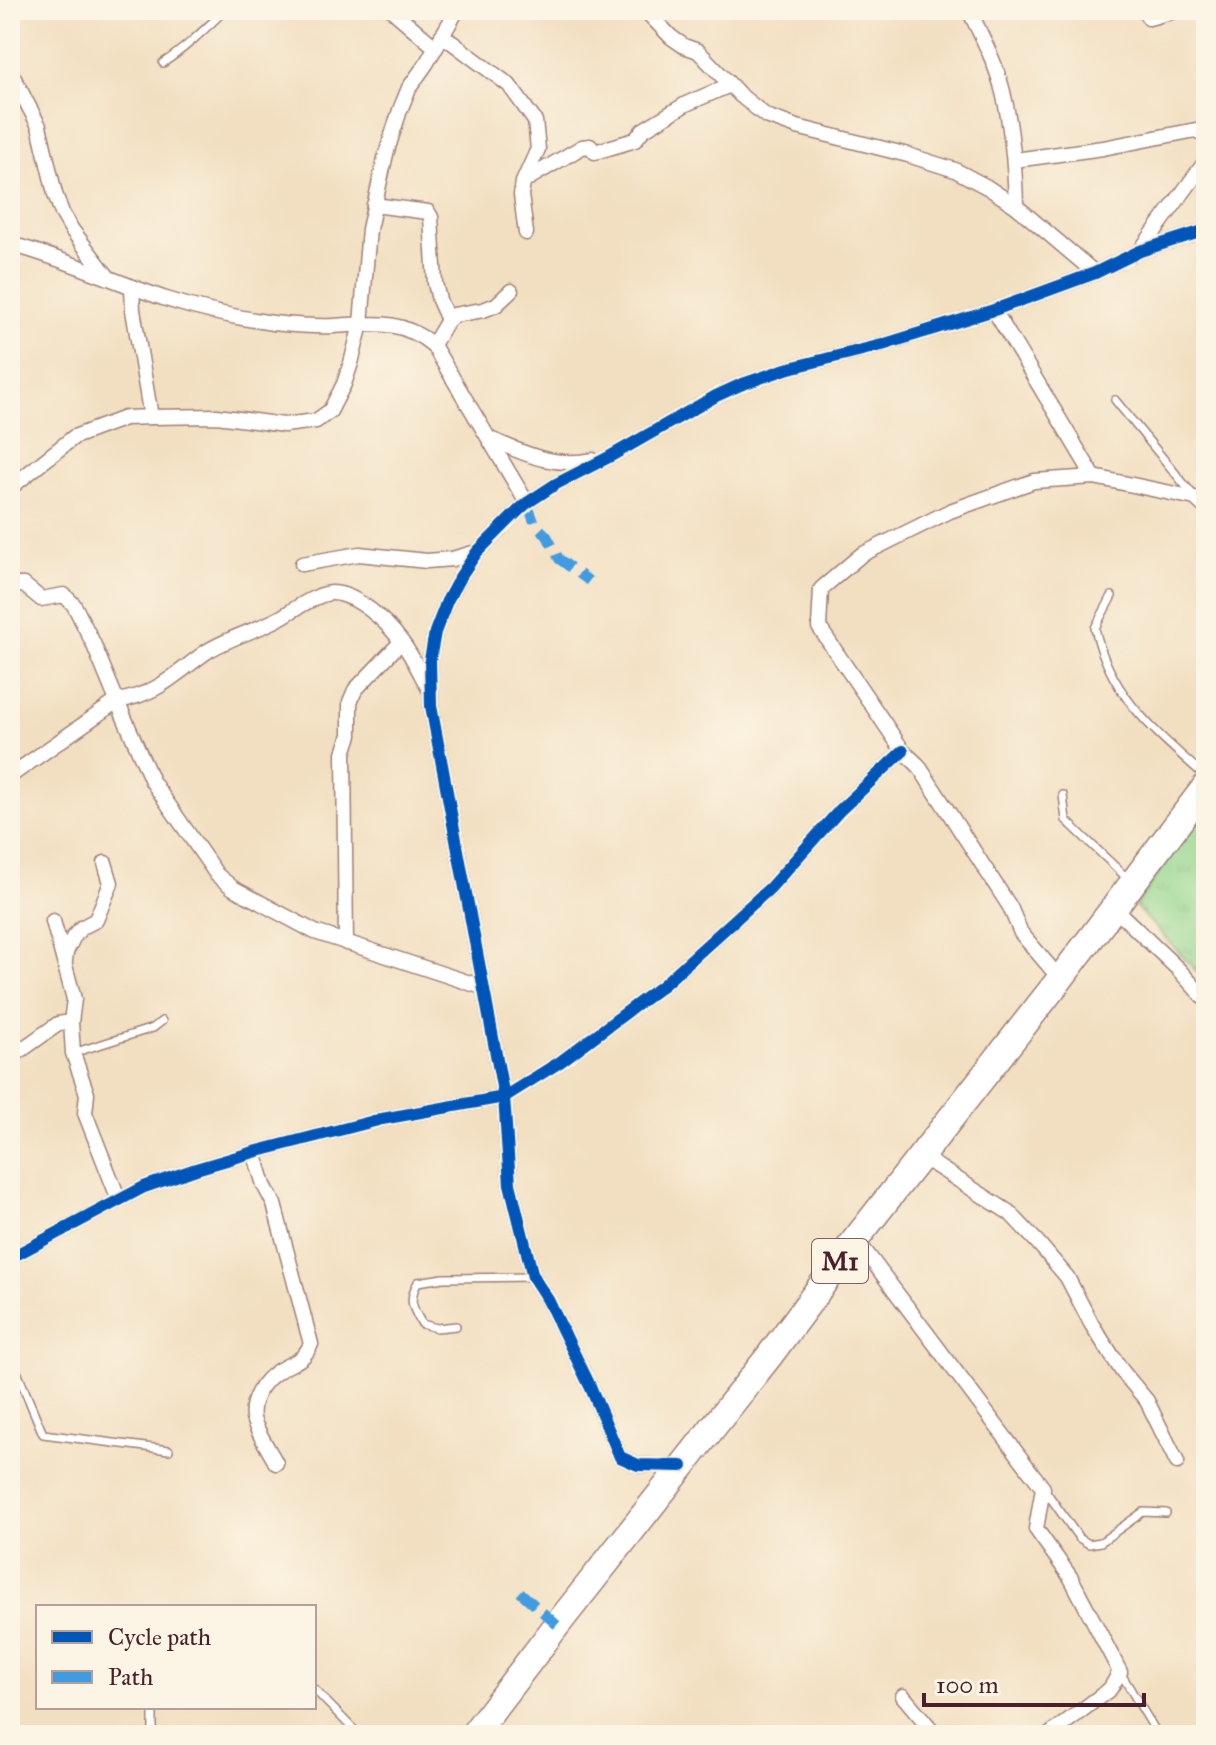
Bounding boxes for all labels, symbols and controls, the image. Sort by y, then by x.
road number: M1 [812,1239,868,1283]
legend [36,1605,316,1709]
text: Cycle path [108,1622,211,1652]
scale bar [924,1657,1144,1707]
text: Path [108,1662,153,1692]
text: 100 m [936,1670,999,1700]

